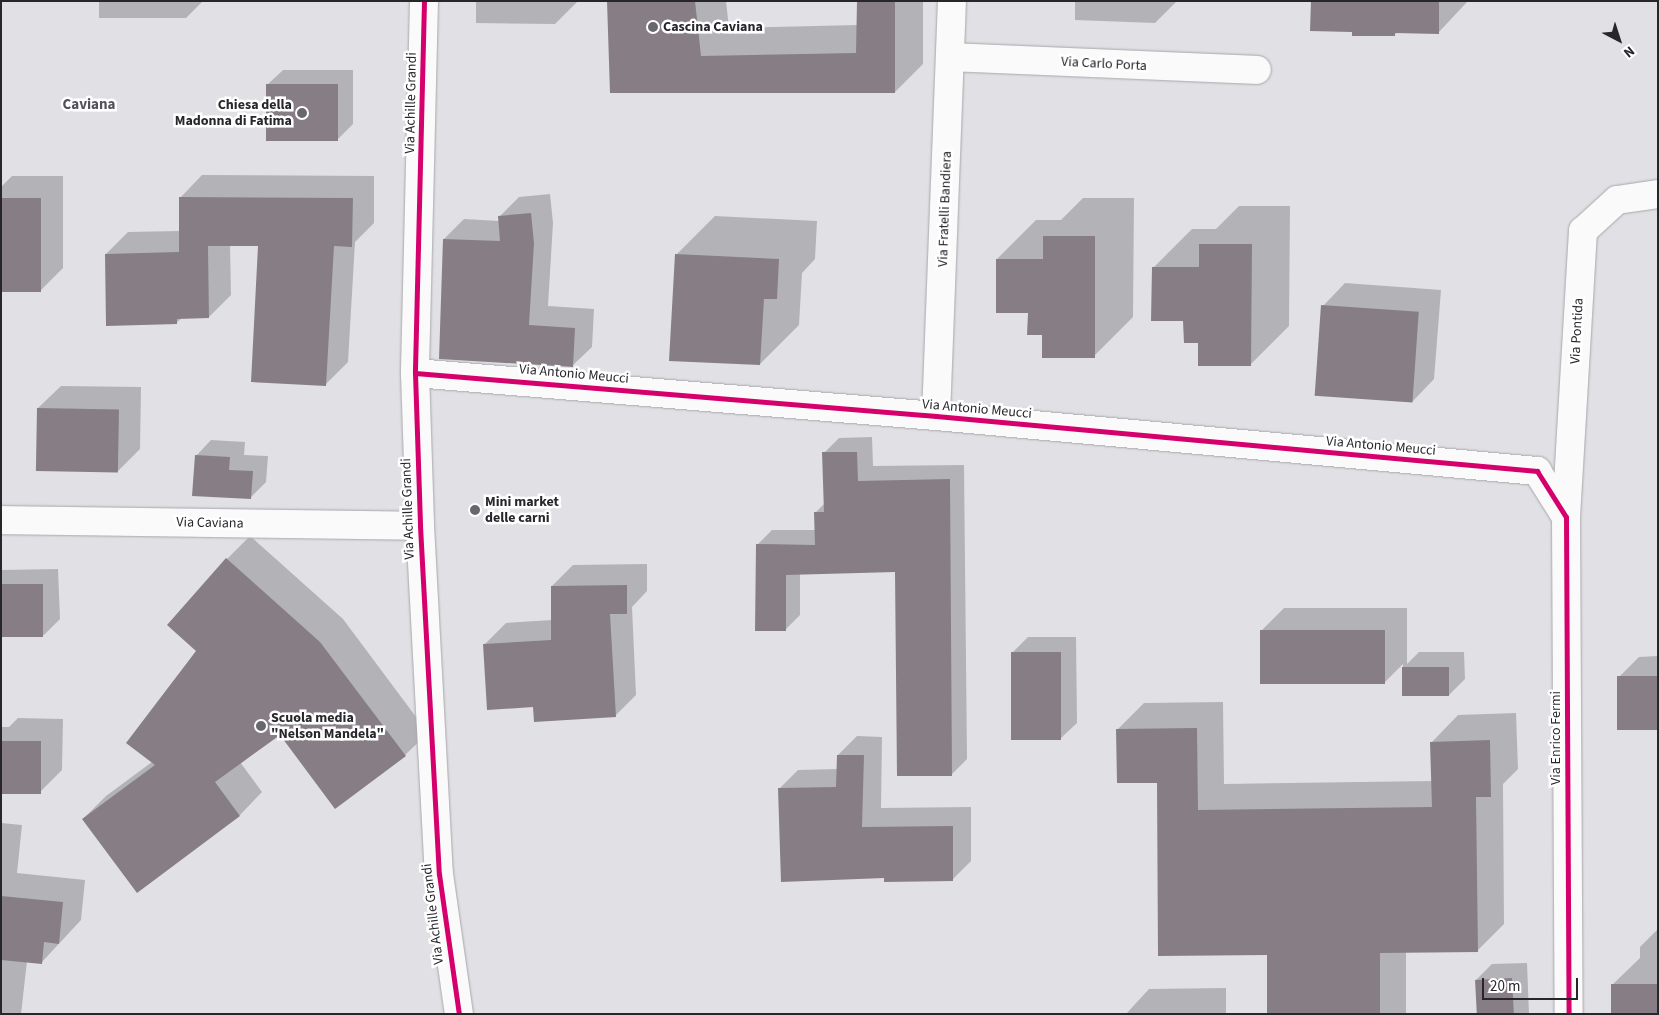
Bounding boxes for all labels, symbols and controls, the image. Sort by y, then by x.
north arrow [1594,15,1644,65]
place label: Cascina Caviana [663,19,763,35]
marker: Cascina Caviana [647,21,659,33]
text: N [1619,41,1639,62]
street label: Via Achille Grandi [402,52,420,154]
street label: Via Carlo Porta [1061,53,1147,75]
district label: Caviana [62,96,116,114]
place label: Chiesa della Madonna di Fatima [175,97,292,130]
marker: Chiesa della Madonna di Fatima [296,107,308,119]
street label: Via Fratelli Bandiera [935,151,955,267]
street label: Via Pontida [1567,297,1587,365]
street label: Via Antonio Meucci [518,361,630,387]
street label: Via Antonio Meucci [921,396,1033,422]
street label: Via Antonio Meucci [1325,433,1437,459]
street label: Via Achille Grandi [398,458,418,560]
place label: Mini market delle carni [485,494,559,526]
marker: Mini market delle carni [469,504,481,516]
street label: Via Caviana [176,514,244,532]
street label: Via Enrico Fermi [1548,691,1564,785]
place label: Scuola media "Nelson Mandela" [271,710,384,742]
marker: Scuola media "Nelson Mandela" [255,720,267,732]
street label: Via Achille Grandi [418,863,448,965]
scale bar [1484,968,1580,1000]
text: 20 m [1490,976,1520,997]

